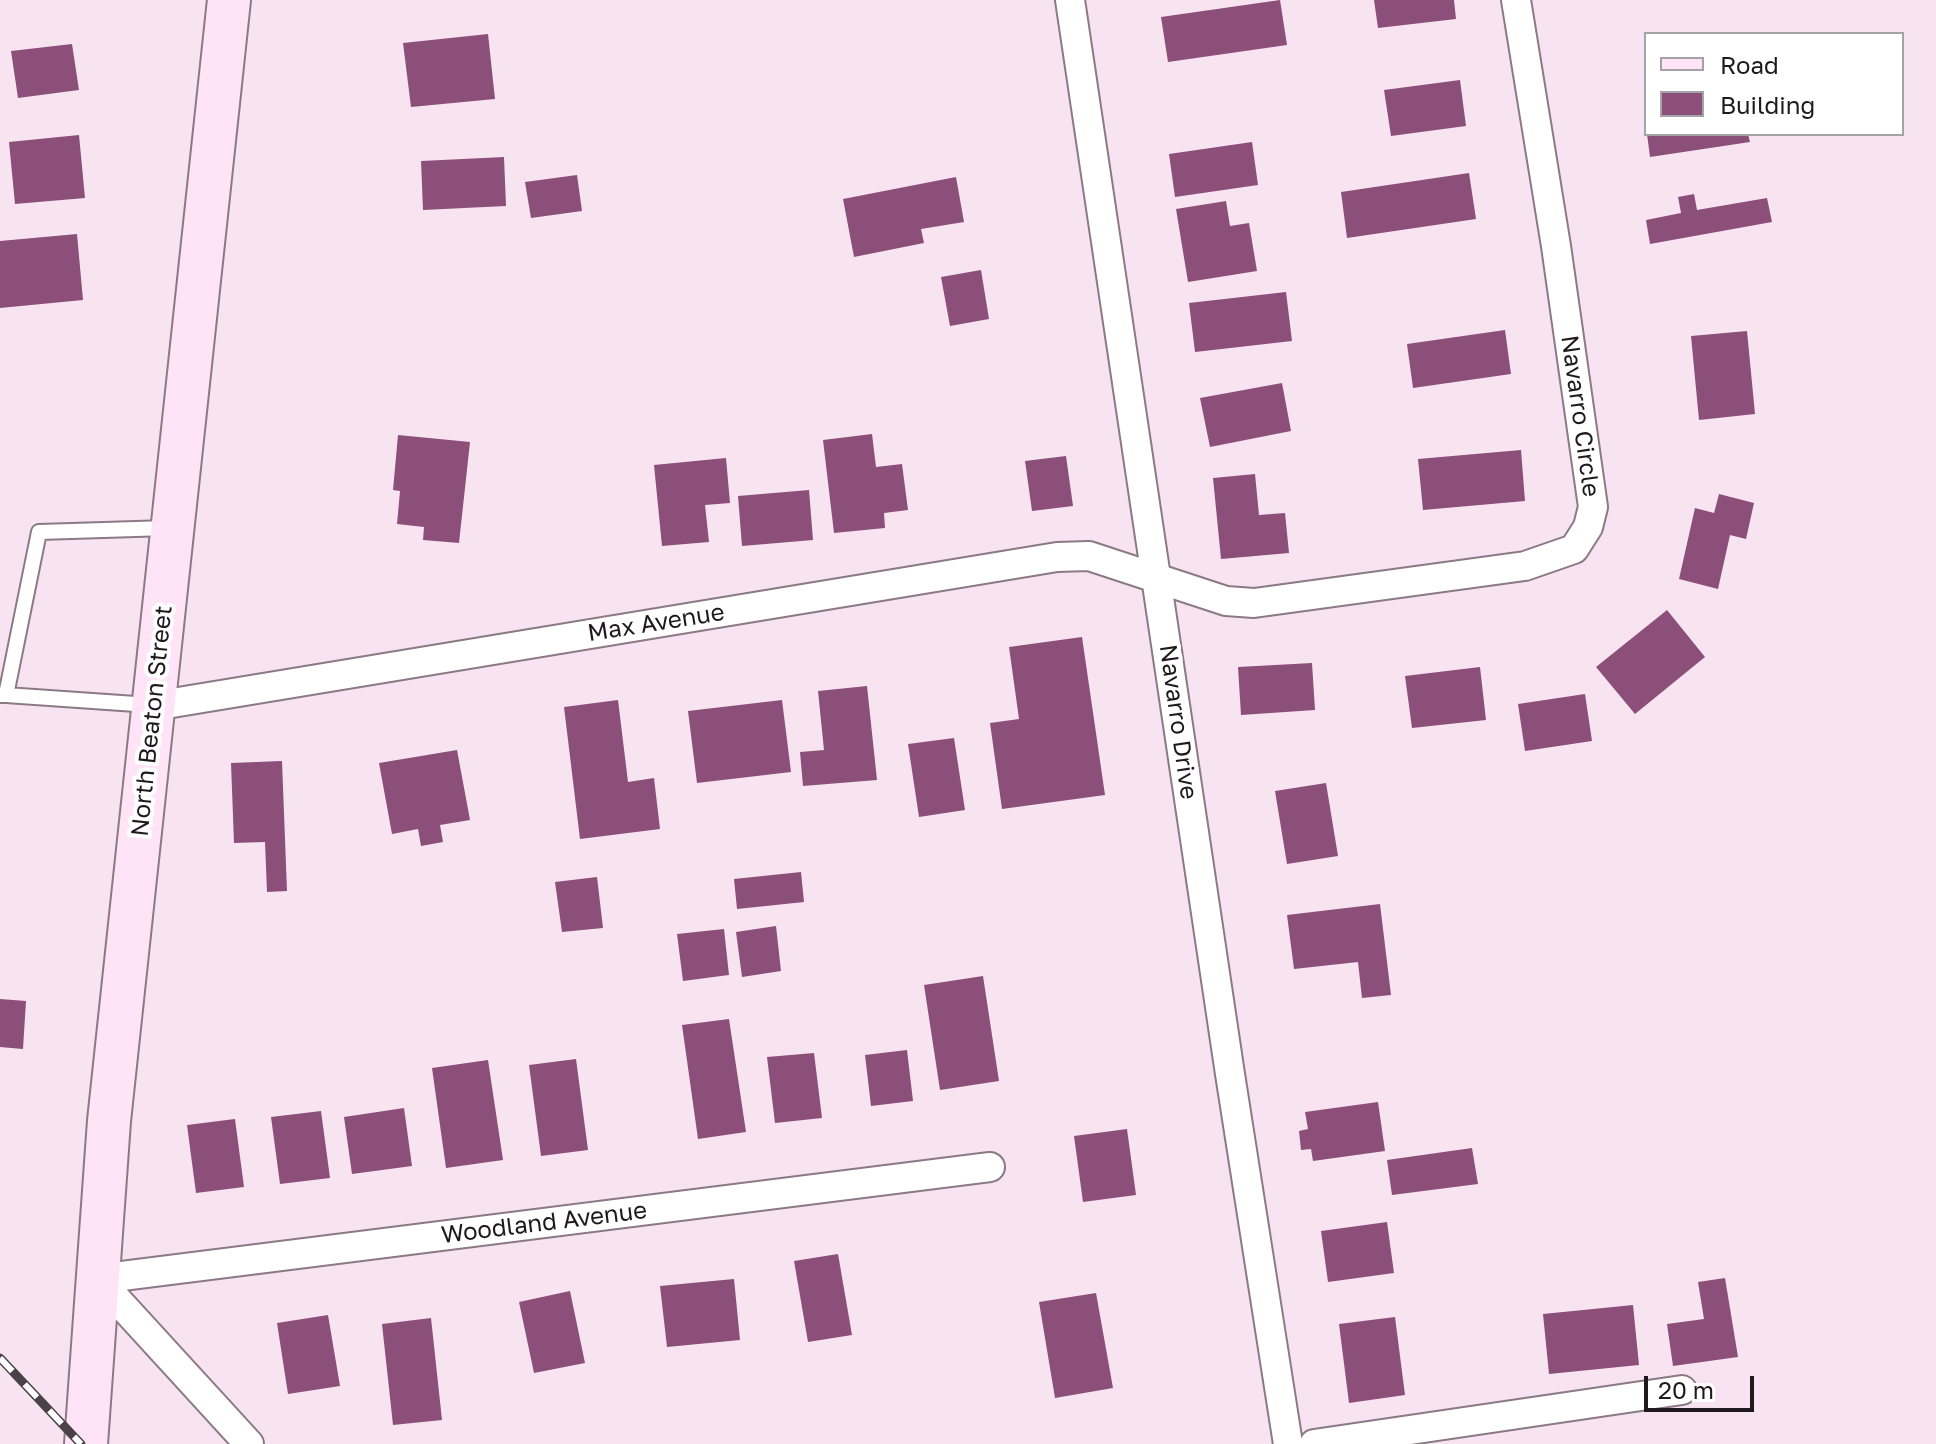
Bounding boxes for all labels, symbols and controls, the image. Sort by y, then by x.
legend [1644,32,1904,136]
text: Road [1720,50,1779,79]
text: Building [1720,90,1815,119]
street label: Navarro Circle [1554,333,1606,499]
street label: Max Avenue [586,598,726,648]
street label: North Beaton Street [126,604,178,838]
street label: Navarro Drive [1153,643,1203,801]
street label: Woodland Avenue [439,1196,649,1250]
scale bar [1648,1360,1758,1410]
text: 20 m [1658,1375,1714,1404]

